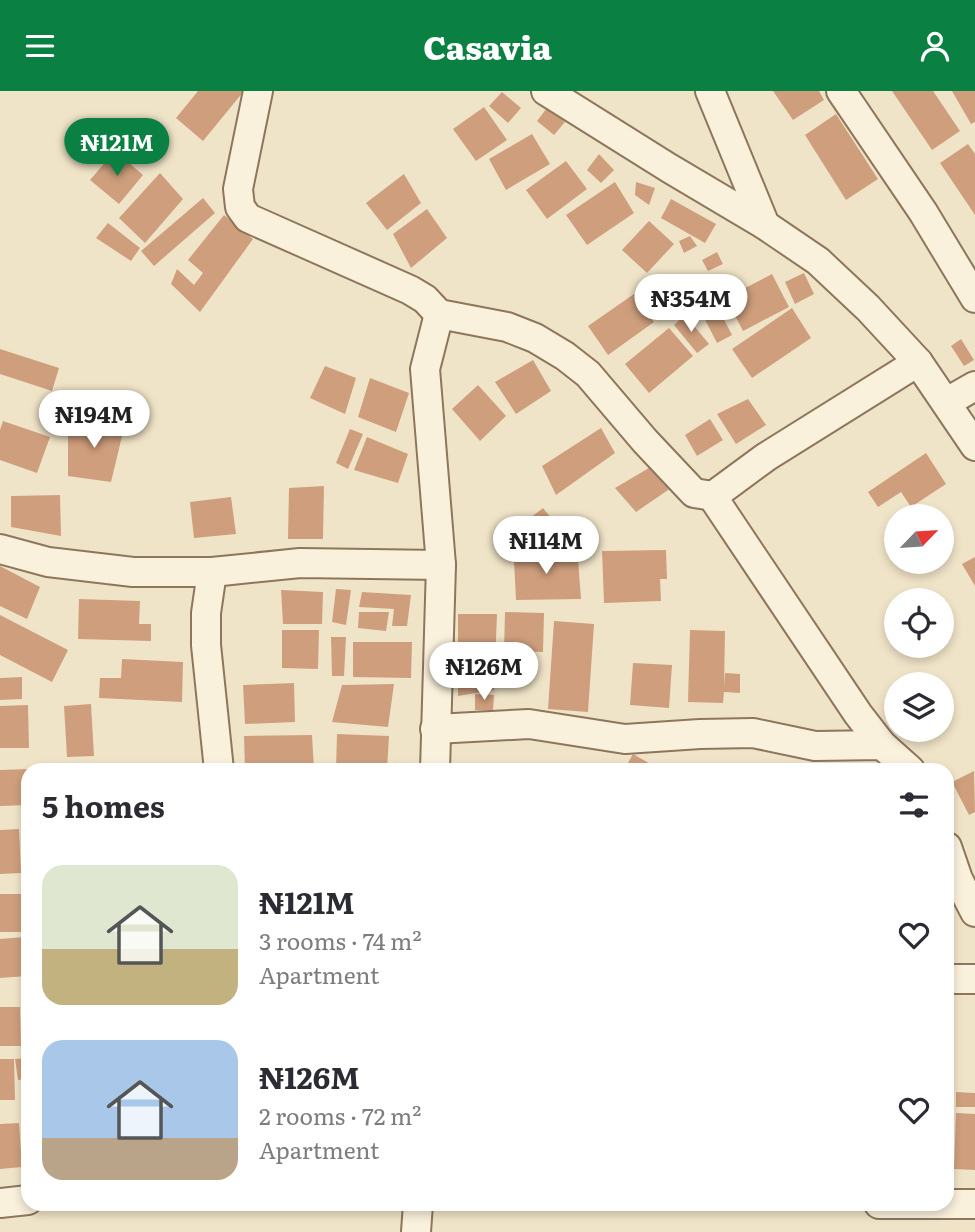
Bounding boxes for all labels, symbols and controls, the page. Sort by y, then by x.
text: Casavia [423,22,552,70]
icon: menu [21,27,59,65]
icon: person [916,27,954,65]
pin: ₦121M [68,119,166,178]
text: ₦121M [80,124,154,158]
pin: ₦354M [642,275,740,334]
text: ₦354M [650,280,732,314]
pin: ₦194M [45,391,143,450]
text: ₦194M [55,396,133,430]
north arrow [884,504,954,574]
map controls [884,504,954,742]
pin: ₦114M [497,517,595,576]
text: ₦114M [509,522,583,556]
button: locate [884,588,954,658]
pin: ₦126M [435,643,533,702]
text: ₦126M [445,648,523,682]
button: layers [884,672,954,742]
text: 5 homes [42,783,165,827]
icon: filters [895,786,933,824]
text: ₦121M [259,879,355,923]
icon: home [98,893,182,977]
icon: heart [895,916,933,954]
text: 3 rooms · 74 m² [259,923,422,957]
text: Apartment [259,957,379,991]
text: ₦126M [259,1054,360,1098]
icon: home [98,1068,182,1152]
icon: heart [895,1091,933,1129]
text: 2 rooms · 72 m² [259,1098,421,1132]
text: Apartment [259,1132,379,1166]

